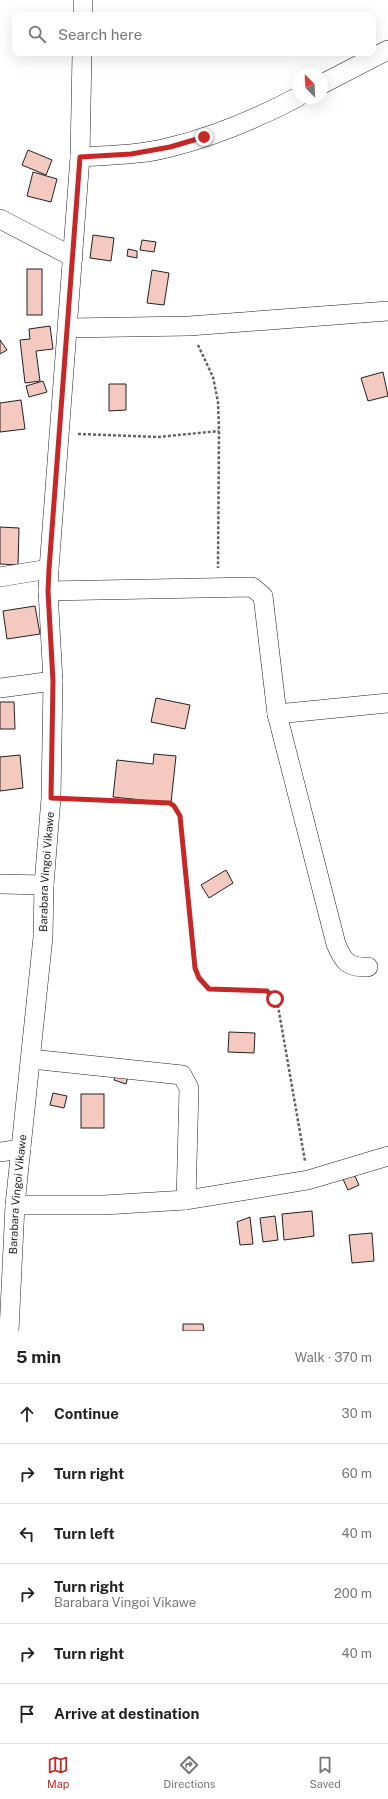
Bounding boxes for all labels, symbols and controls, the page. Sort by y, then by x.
search box [12,12,376,56]
icon: search [26,23,48,45]
text: Search here [58,26,142,43]
north arrow [292,68,328,104]
route end [195,128,213,146]
street label: Barabara Vingoi Vikawe [37,811,56,932]
route start [266,990,284,1008]
street label: Barabara Vingoi Vikawe [7,1134,28,1255]
text: 5 min [16,1347,61,1367]
text: Walk · 370 m [295,1350,372,1365]
icon: ahead [16,1403,38,1425]
text: Continue [54,1405,119,1422]
text: 30 m [342,1406,372,1421]
icon: right [16,1463,38,1485]
text: Turn right [54,1465,124,1482]
text: 60 m [342,1466,372,1481]
icon: left [16,1523,38,1545]
text: Turn left [54,1525,115,1542]
text: 40 m [341,1526,372,1541]
text: Turn right [54,1578,124,1595]
icon: right [16,1583,38,1605]
text: 200 m [334,1586,372,1601]
text: Barabara Vingoi Vikawe [54,1595,196,1610]
icon: right [16,1643,38,1665]
text: Turn right [54,1645,124,1662]
text: 40 m [341,1646,372,1661]
icon: arrive [16,1703,38,1725]
text: Arrive at destination [54,1705,199,1722]
tab: Map [47,1754,69,1790]
tab: Directions [164,1754,215,1790]
tab: Saved [309,1754,341,1790]

